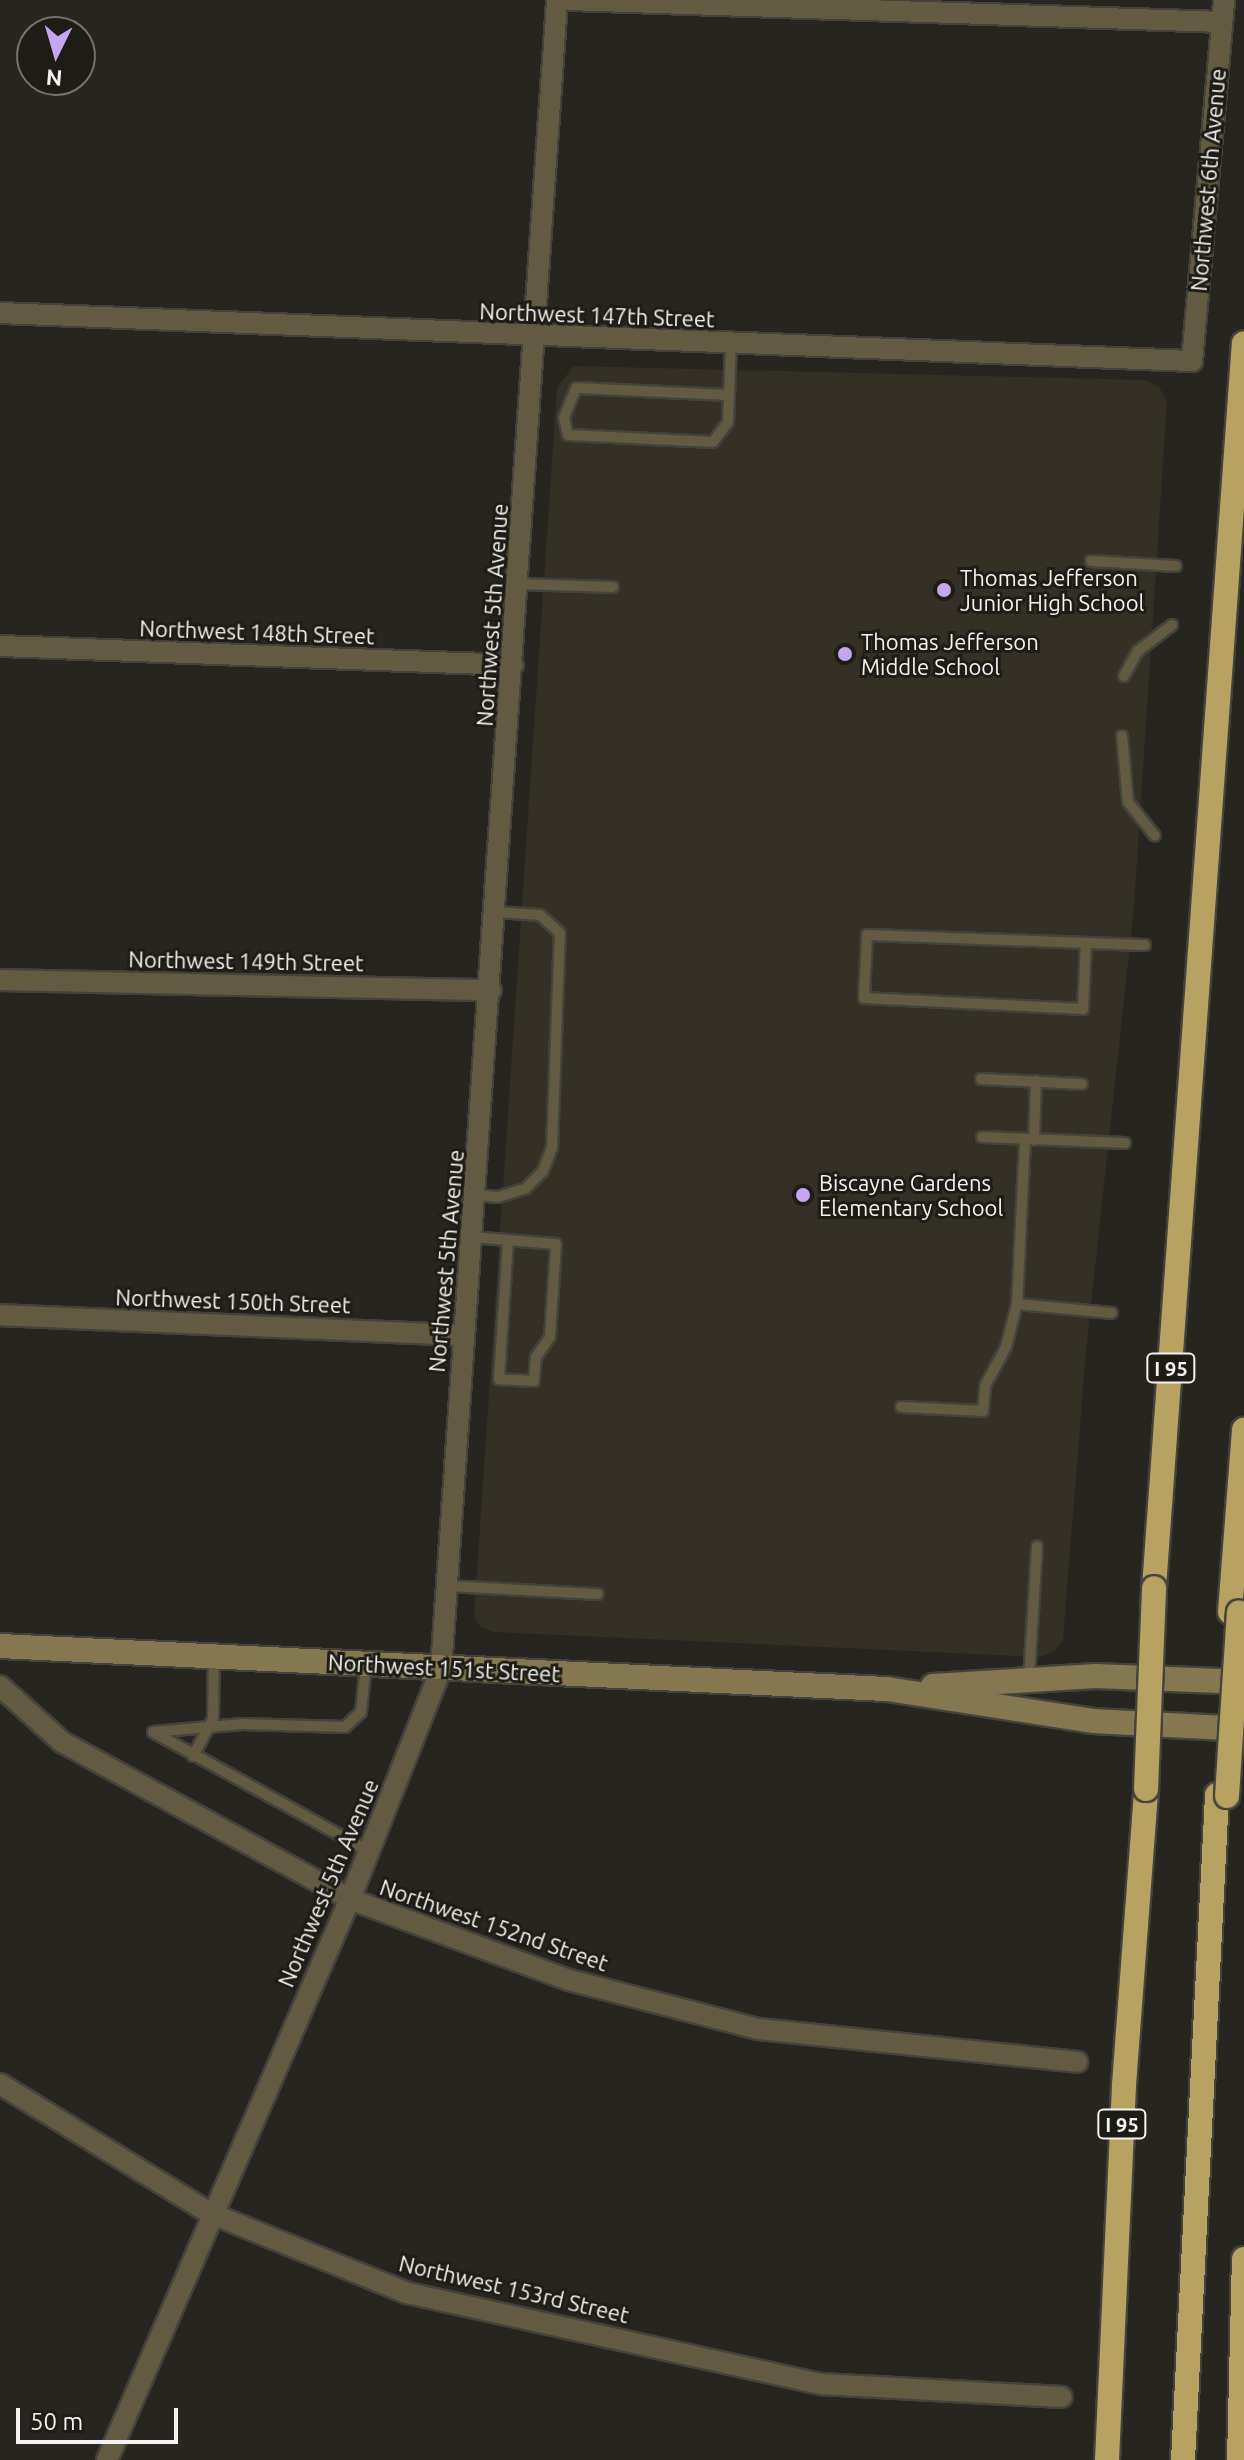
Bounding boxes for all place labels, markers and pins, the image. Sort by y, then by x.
place label: Thomas Jefferson Junior High School [960,564,1144,616]
marker: Thomas Jefferson Junior High School [935,581,953,599]
place label: Thomas Jefferson Middle School [861,628,1039,680]
marker: Thomas Jefferson Middle School [836,645,854,663]
place label: Biscayne Gardens Elementary School [819,1169,1003,1220]
marker: Biscayne Gardens Elementary School [794,1186,812,1204]

